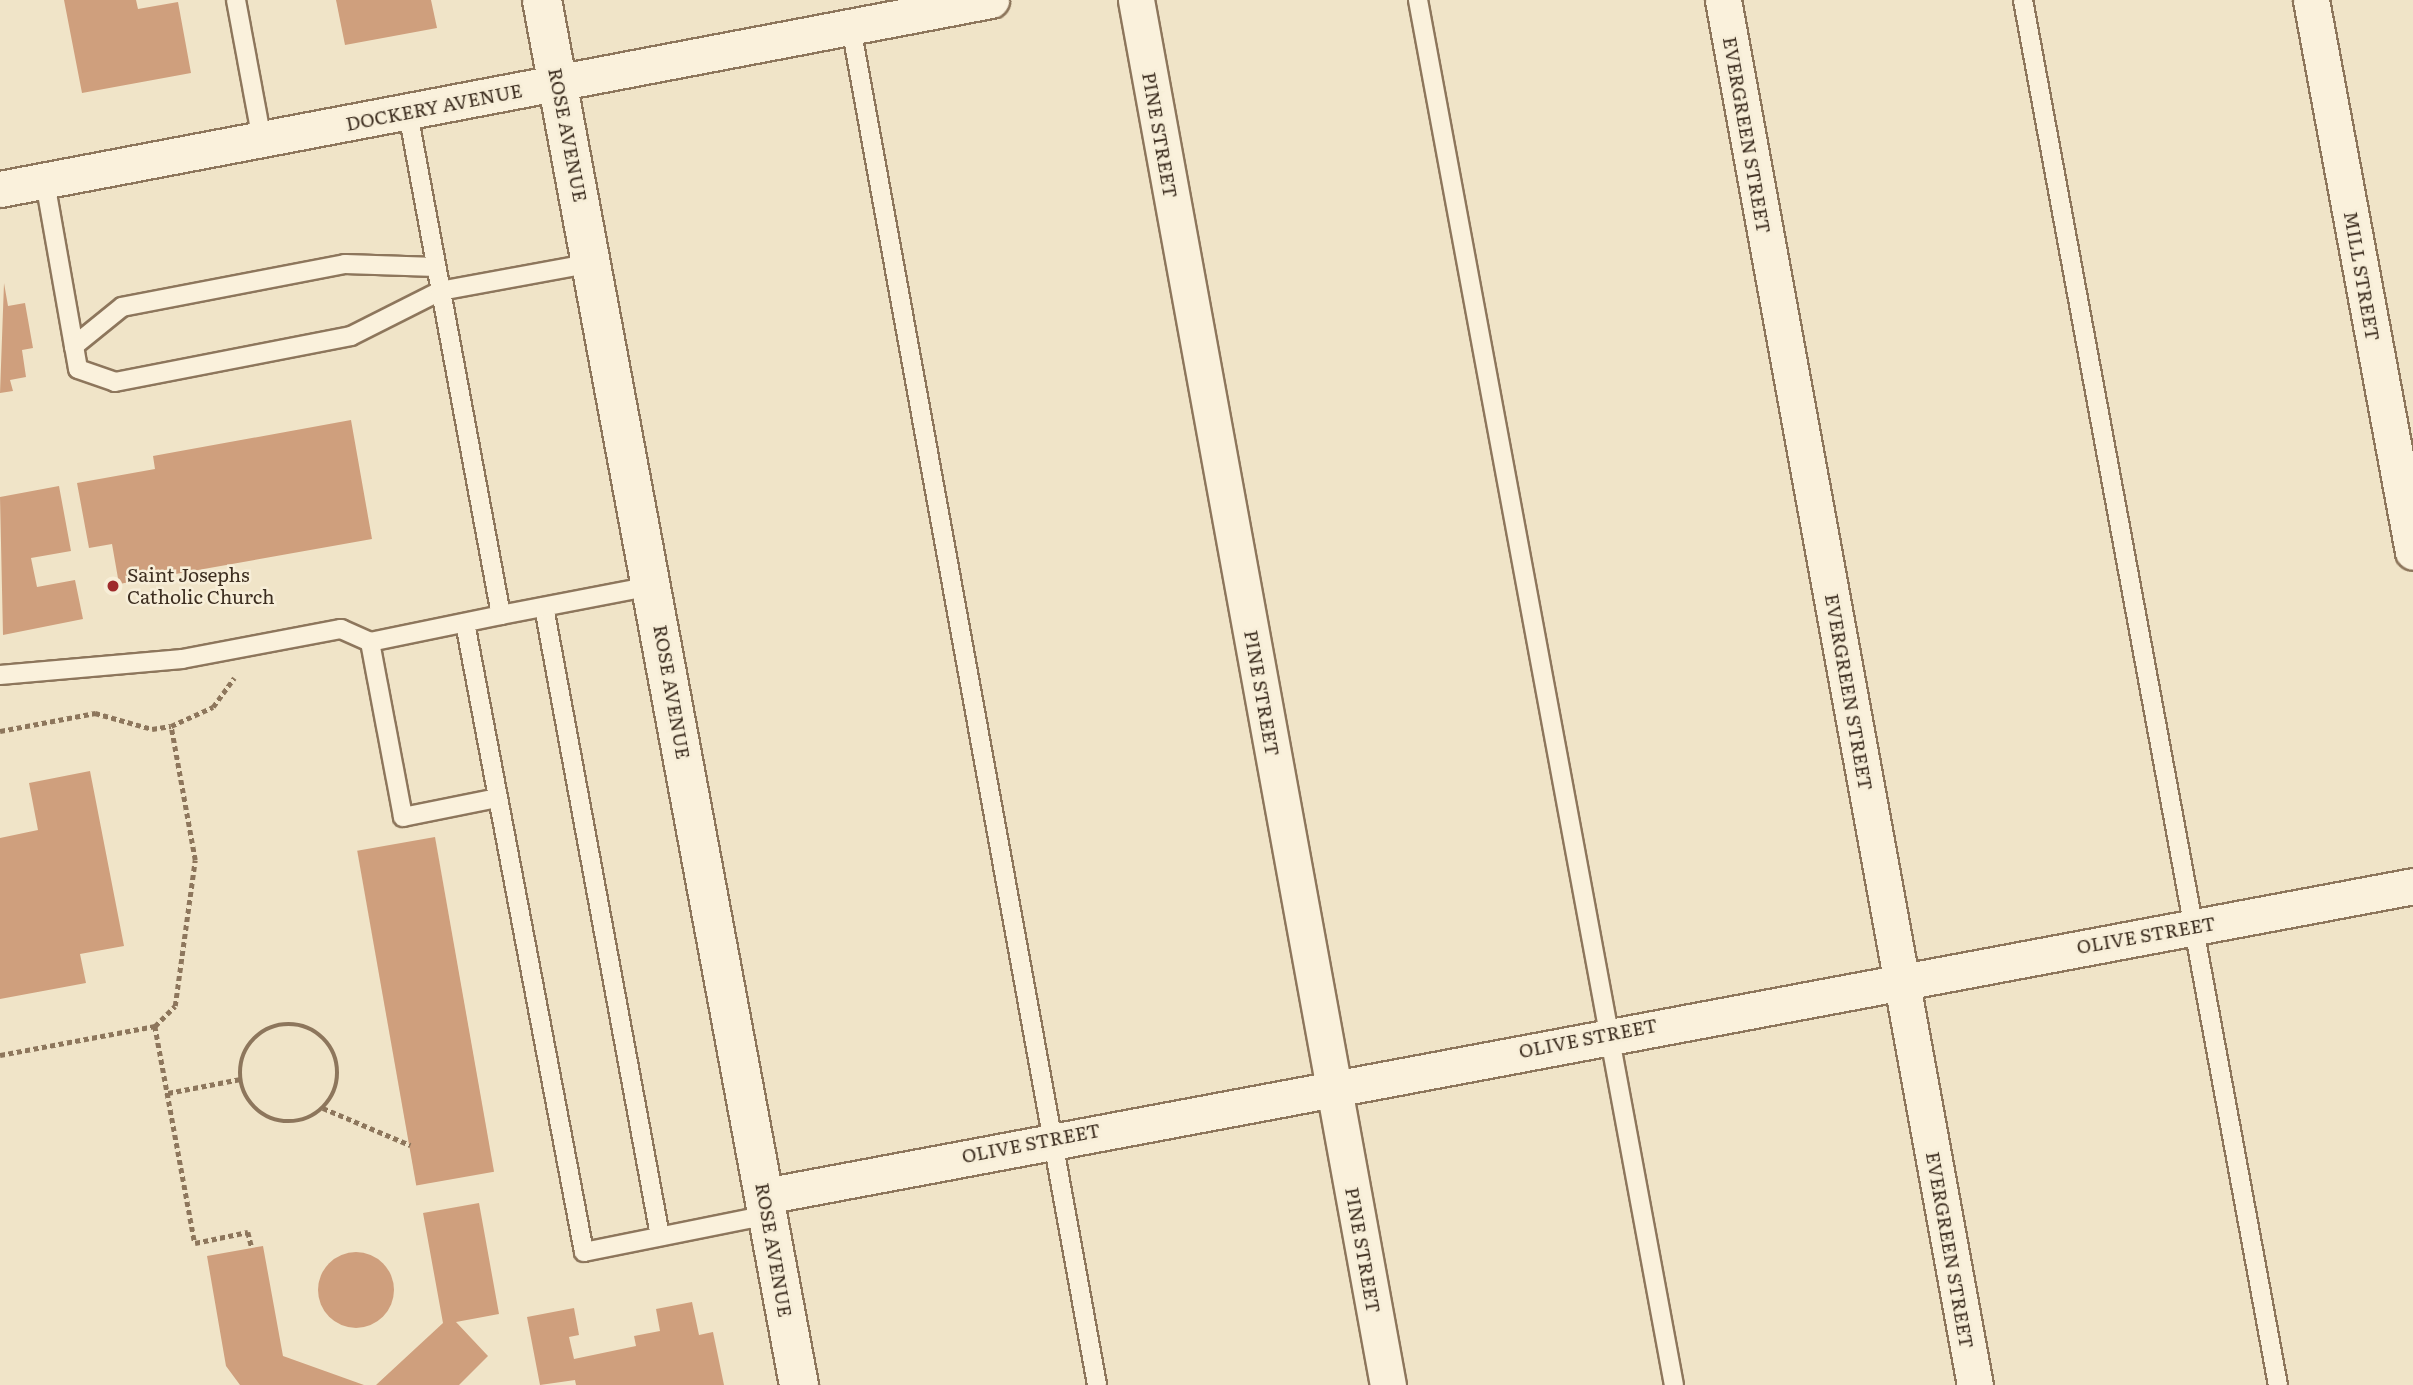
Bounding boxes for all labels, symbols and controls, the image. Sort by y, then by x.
street label: EVERGREEN STREET [1718,35,1776,235]
street label: ROSE AVENUE [544,66,592,204]
street label: PINE STREET [1138,70,1182,200]
street label: DOCKERY AVENUE [344,79,524,135]
street label: MILL STREET [2339,209,2385,343]
place label: Saint Josephs Catholic Church [127,564,275,608]
marker: Saint Josephs Catholic Church [105,578,121,594]
street label: EVERGREEN STREET [1820,592,1878,792]
street label: ROSE AVENUE [649,623,695,761]
street label: PINE STREET [1240,628,1284,758]
street label: OLIVE STREET [2075,912,2217,958]
street label: OLIVE STREET [1517,1013,1659,1063]
street label: OLIVE STREET [960,1118,1102,1168]
street label: EVERGREEN STREET [1921,1150,1979,1350]
street label: ROSE AVENUE [751,1181,797,1319]
street label: PINE STREET [1341,1185,1385,1315]

